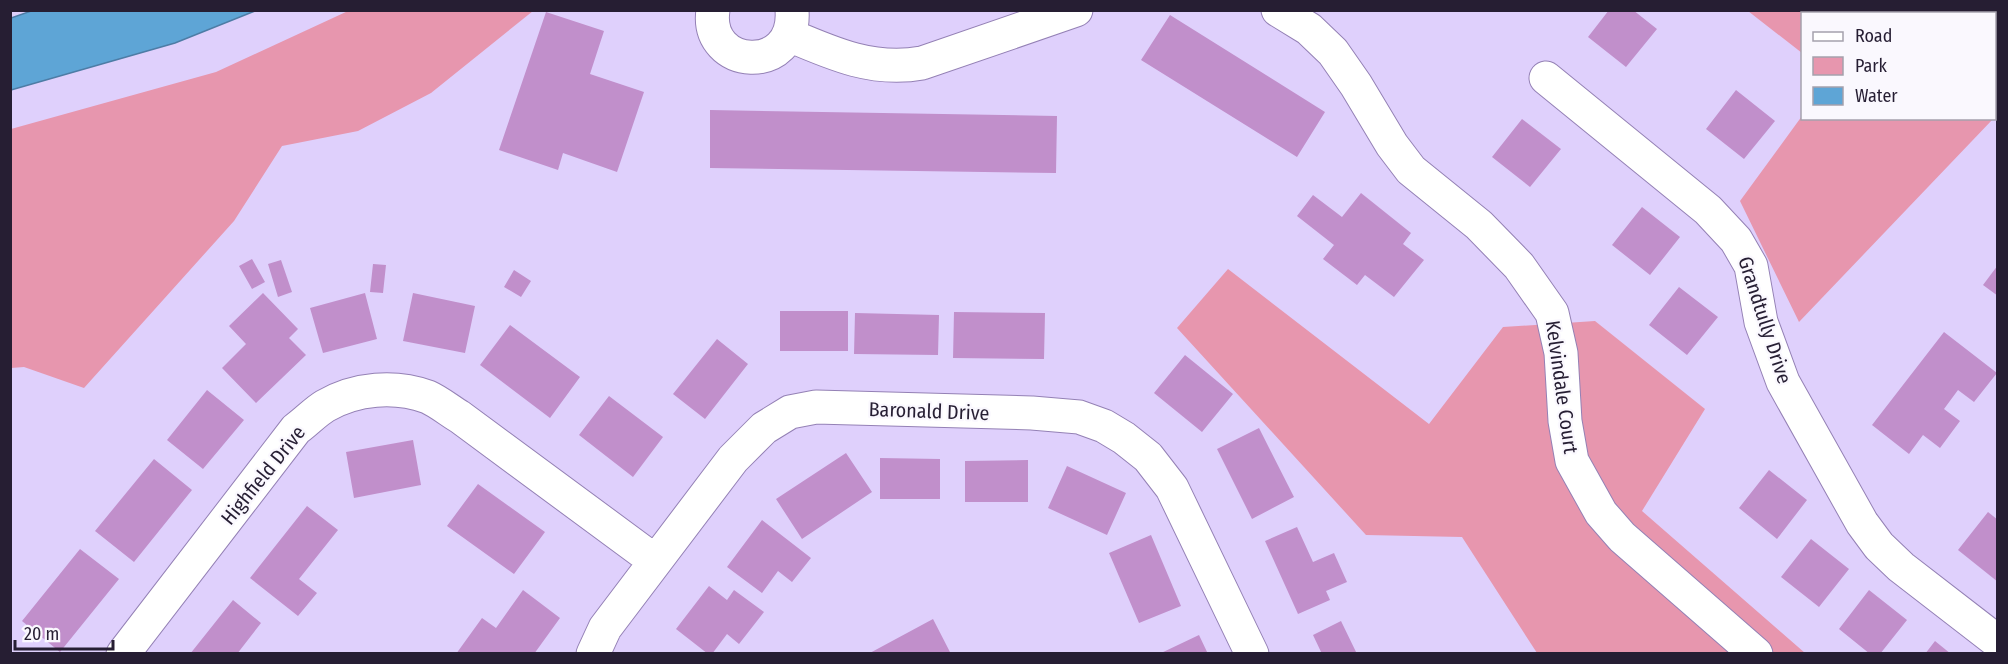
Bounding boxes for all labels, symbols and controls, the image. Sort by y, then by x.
legend [1801,12,1996,120]
text: Road [1855,25,1892,47]
text: Park [1855,55,1888,77]
text: Water [1855,85,1898,107]
street label: Grandtully Drive [1733,253,1797,387]
street label: Kelvindale Court [1541,319,1583,456]
street label: Baronald Drive [868,397,990,425]
street label: Highfield Drive [216,421,310,529]
scale bar [15,613,112,651]
text: 20 m [24,623,59,645]

